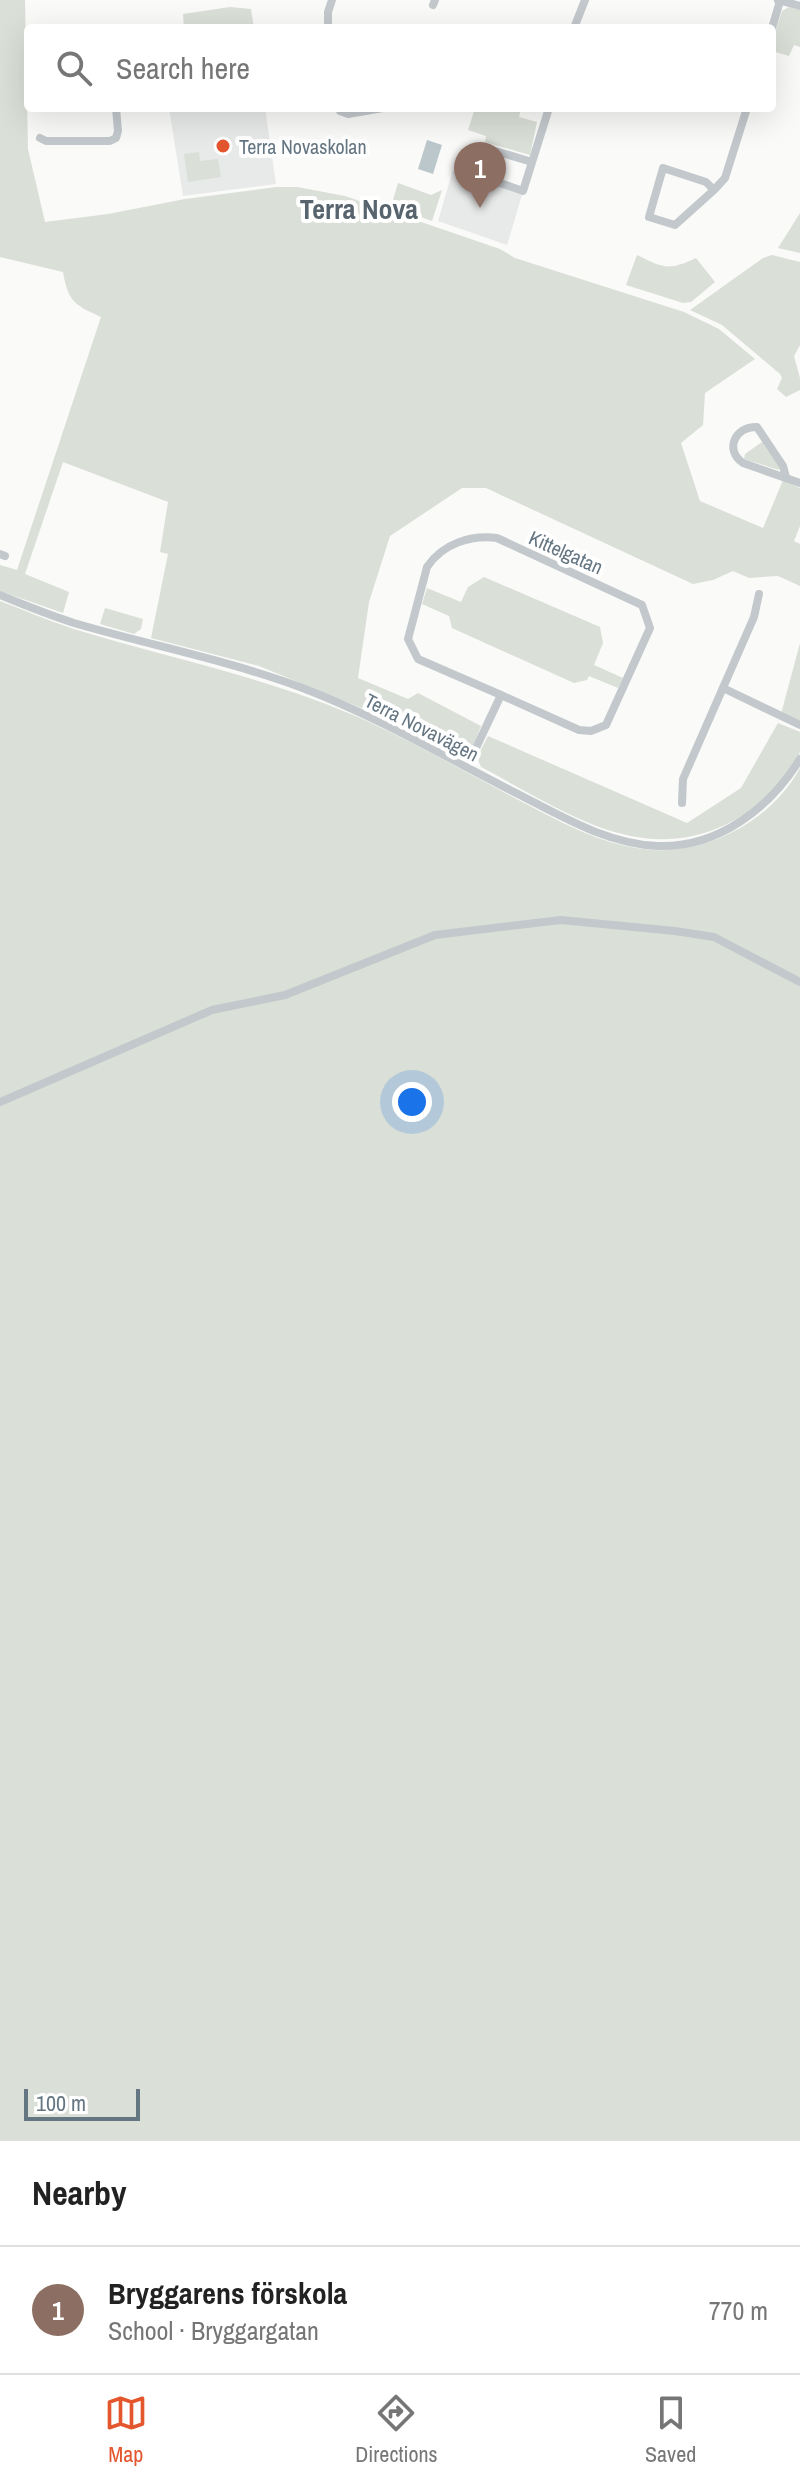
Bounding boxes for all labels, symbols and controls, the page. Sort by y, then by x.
search box [24,24,776,112]
icon: search [52,46,96,90]
text: Search here [116,48,250,88]
place label: Terra Novaskolan [239,133,367,160]
marker: Terra Novaskolan [214,137,232,155]
pin: 1 [454,142,506,208]
district label: Terra Nova [300,190,418,228]
street label: Kittelgatan [525,524,607,580]
street label: Terra Novavägen [360,687,484,767]
your location [392,1082,432,1122]
scale bar [24,2085,140,2121]
text: 100 m [36,2088,86,2118]
text: Nearby [32,2170,127,2216]
text: Bryggarens förskola [108,2273,347,2313]
text: 1 [52,2293,64,2328]
text: 770 m [709,2293,768,2328]
text: School · Bryggargatan [108,2313,319,2348]
tab: Map [104,2391,148,2469]
tab: Directions [355,2391,438,2469]
tab: Saved [645,2391,696,2469]

